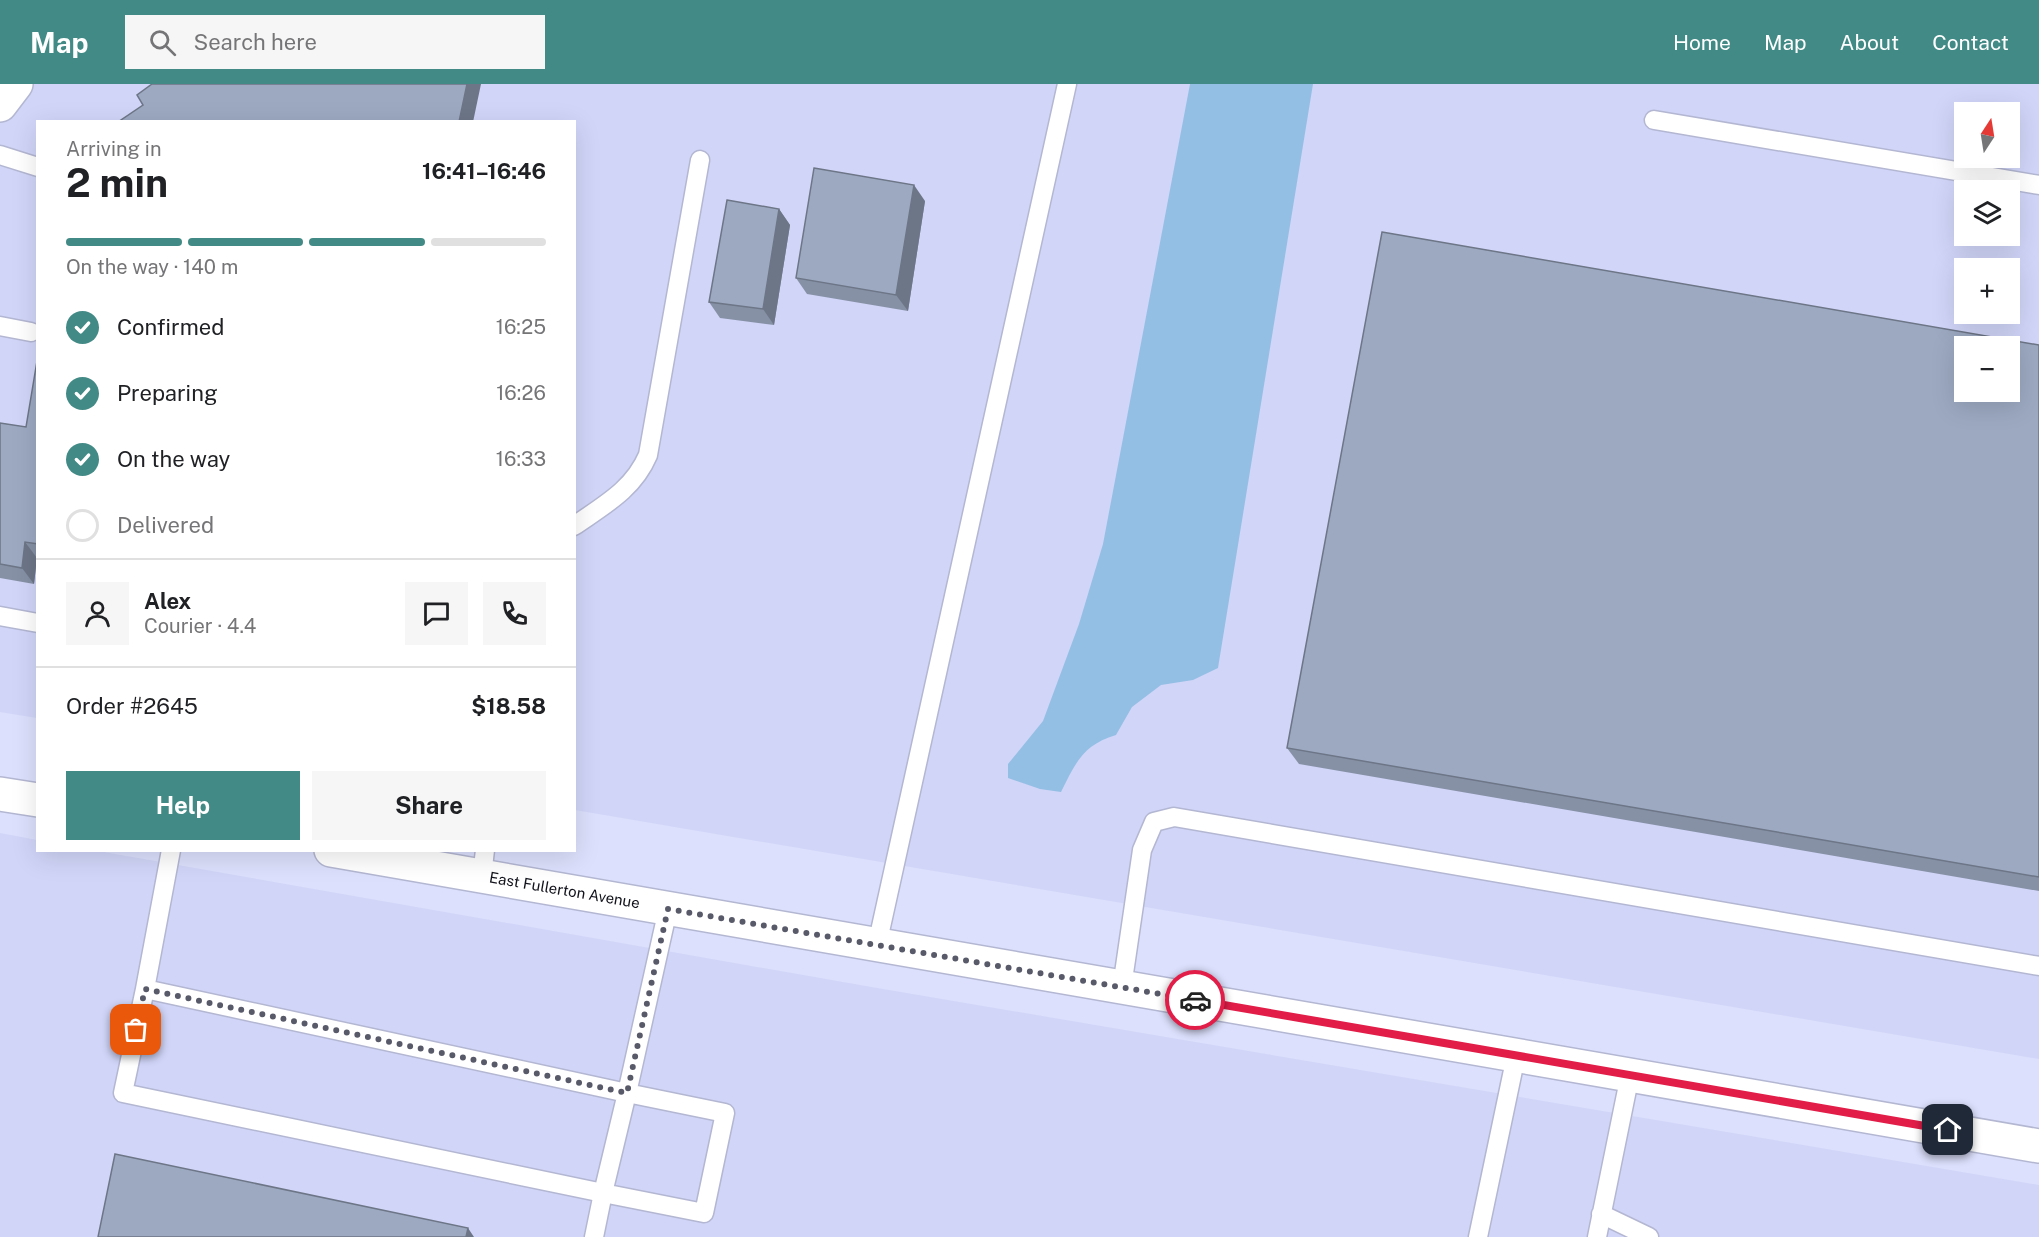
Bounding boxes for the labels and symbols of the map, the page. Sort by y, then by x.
north arrow [1954,102,2020,168]
street label: East Fullerton Avenue [488,869,641,911]
courier [1165,970,1225,1030]
pin [110,1004,161,1055]
pin [1922,1104,1973,1155]

